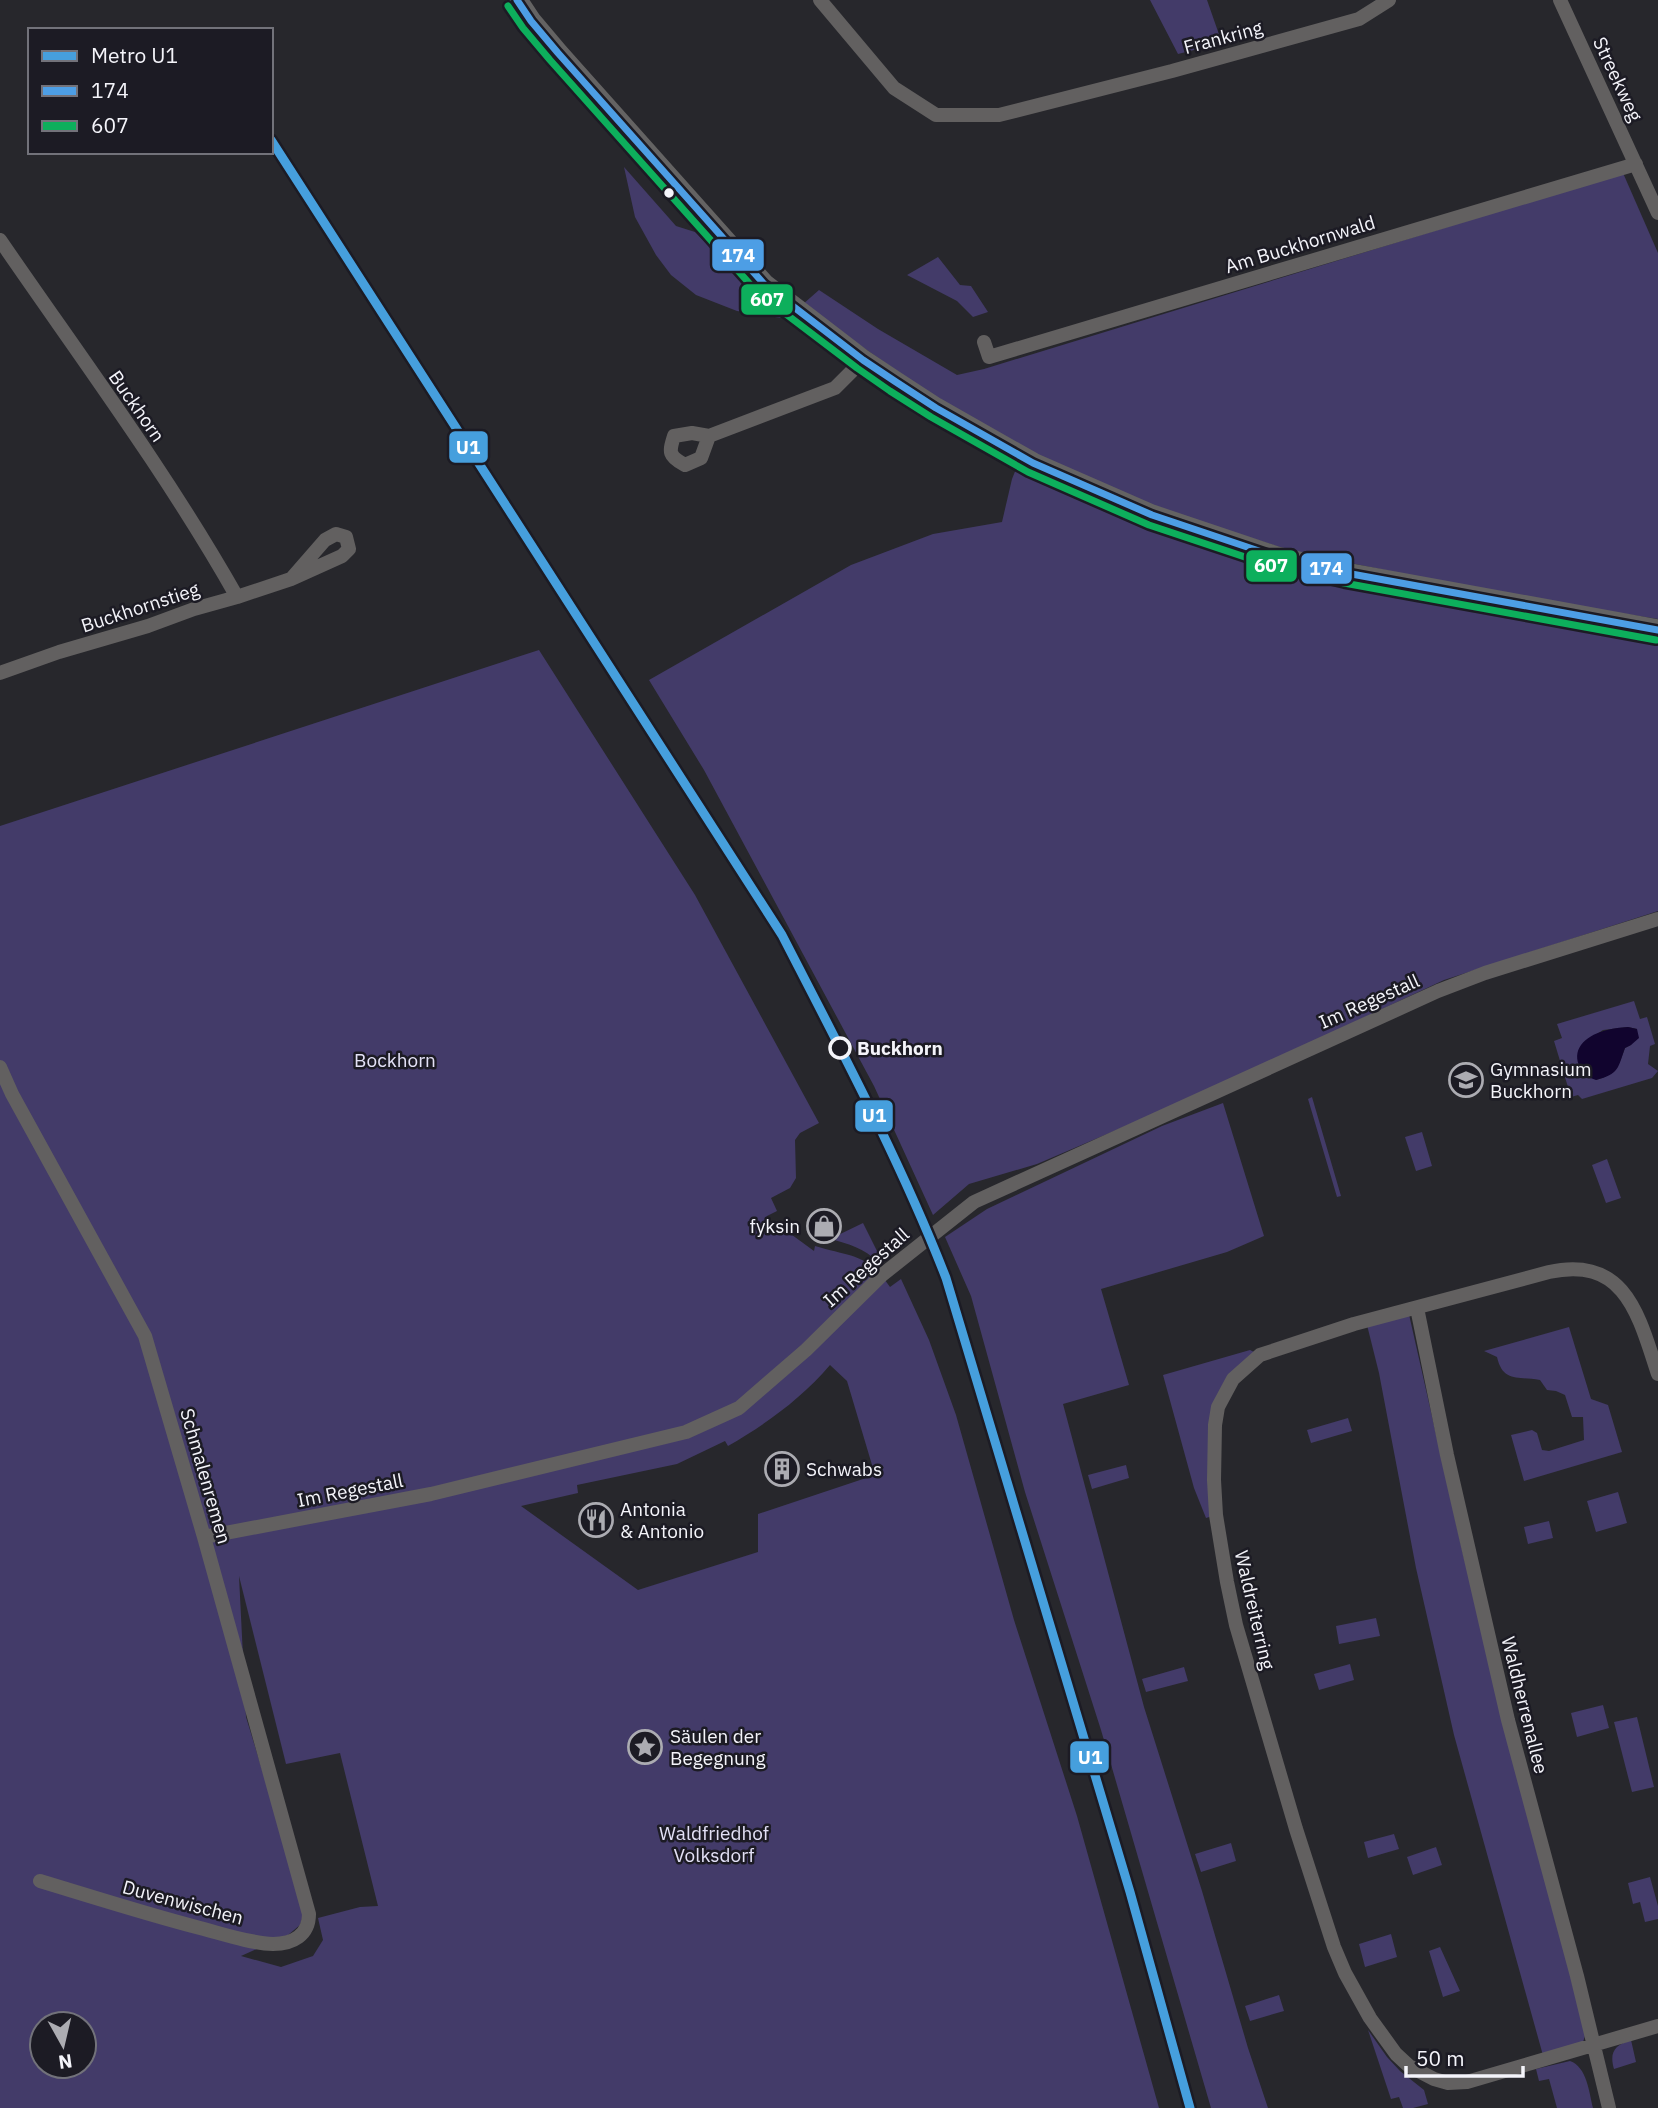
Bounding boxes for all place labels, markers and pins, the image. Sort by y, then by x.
unlabelled marker [662,186,676,200]
place label: Buckhorn [857,1036,943,1060]
marker: Buckhorn [829,1037,851,1059]
place label: Gymnasium Buckhorn [1490,1057,1592,1103]
school or university icon: Gymnasium Buckhorn [1447,1061,1485,1099]
shop icon: fyksin [805,1207,843,1245]
place label: fyksin [750,1214,800,1238]
building icon: Schwabs [763,1450,801,1488]
place label: Schwabs [806,1457,882,1481]
place label: Antonia & Antonio [620,1497,704,1543]
restaurant icon: Antonia & Antonio [577,1501,615,1539]
place label: Säulen der Begegnung [670,1724,766,1770]
place icon: Säulen der Begegnung [626,1728,664,1766]

